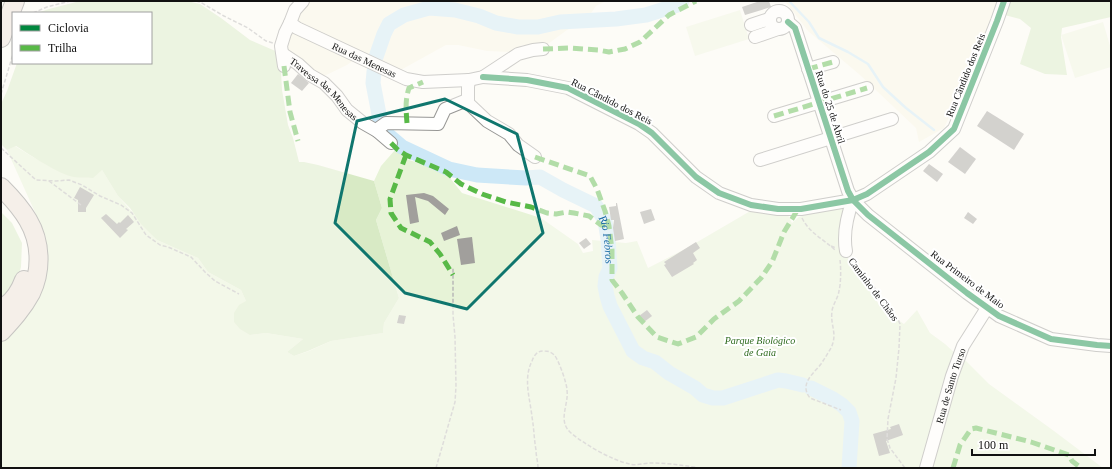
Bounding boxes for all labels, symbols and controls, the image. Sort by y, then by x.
legend [12,12,152,64]
text: Ciclovia [48,21,89,35]
street label: Rua Cândido dos Reis [944,32,987,119]
street label: Rua das Menesas [330,40,398,80]
text: Trilha [48,41,78,55]
street label: Travessa das Menesas [288,55,360,122]
street label: Rua do 25 de Abril [814,69,848,145]
street label: Rua Cândido dos Reis [570,76,654,127]
water label: Rio Febros [596,212,616,264]
street label: Rua Primeiro de Maio [929,248,1007,311]
street label: Caminho de Chãos [846,256,901,323]
park label: Parque Biológico de Gaia [724,335,795,358]
street label: Rua de Santo Turso [934,346,968,425]
scale bar [972,431,1095,457]
text: 100 m [978,438,1009,452]

